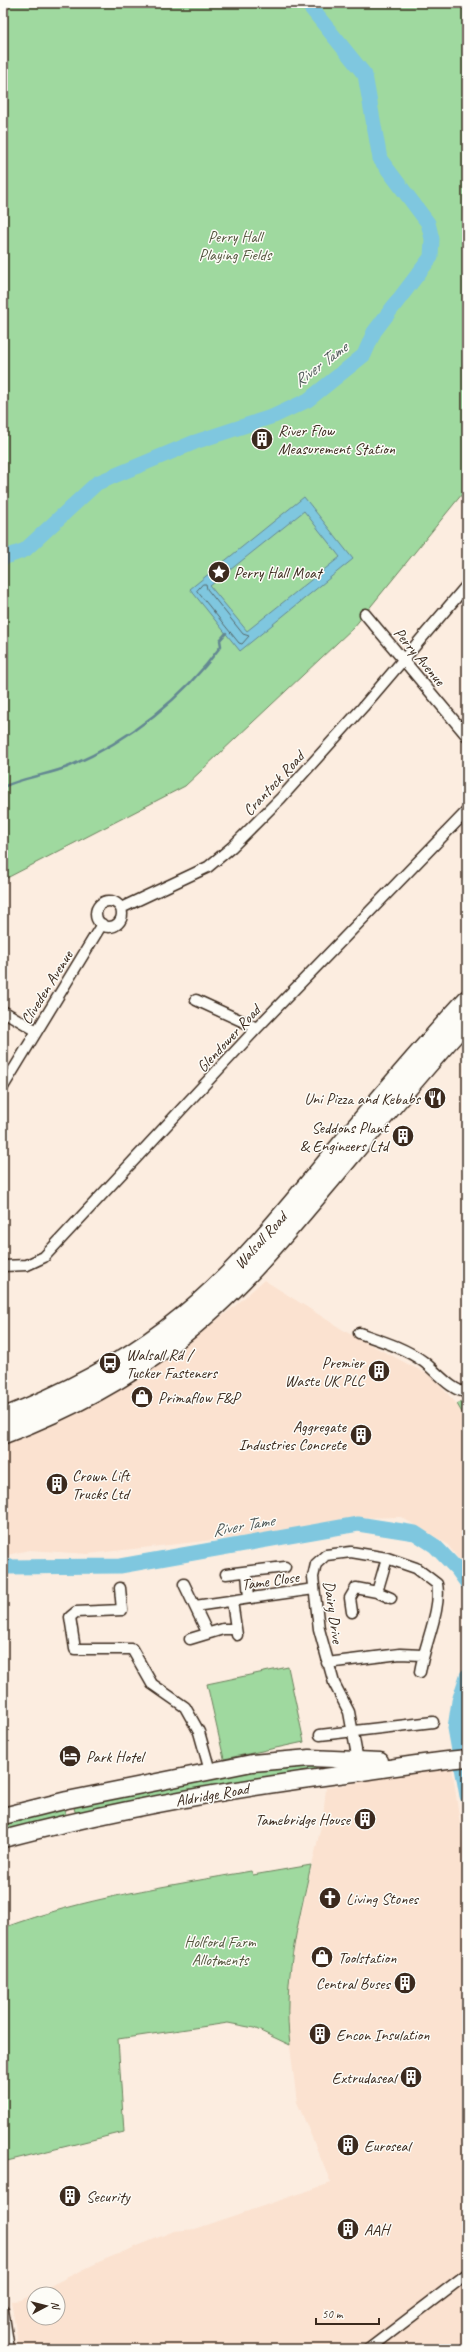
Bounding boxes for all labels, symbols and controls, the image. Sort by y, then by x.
park label: Perry Hall Playing Fields [199,227,273,265]
water label: River Tame [289,336,353,391]
place label: River Flow Measurement Station [278,421,396,459]
building icon: River Flow Measurement Station [249,426,275,452]
place icon: Perry Hall Moat [206,559,232,585]
place label: Perry Hall Moat [234,563,324,583]
street label: Perry Avenue [389,623,451,691]
street label: Crantock Road [239,745,311,820]
street label: Cliveden Avenue [16,945,78,1028]
street label: Glendower Road [192,999,267,1077]
restaurant icon: Uni Pizza and Kebabs [422,1085,448,1111]
place label: Uni Pizza and Kebabs [304,1089,422,1109]
place label: Seddons Plant & Engineers Ltd [300,1118,391,1156]
building icon: Seddons Plant & Engineers Ltd [390,1123,416,1149]
street label: Walsall Road [230,1206,293,1273]
place label: Walsall Rd / Tucker Fasteners [126,1345,219,1383]
bus stop icon: Walsall Rd / Tucker Fasteners [97,1350,123,1376]
place label: Premier Waste UK PLC [285,1353,365,1391]
building icon: Premier Waste UK PLC [366,1358,392,1384]
shop icon: Primaflow F&P [129,1384,155,1410]
place label: Primaflow F&P [158,1388,242,1408]
place label: Aggregate Industries Concrete [239,1417,348,1455]
building icon: Aggregate Industries Concrete [348,1422,374,1448]
place label: Crown Lift Trucks Ltd [72,1466,132,1504]
building icon: Crown Lift Trucks Ltd [44,1471,70,1497]
water label: River Tame [211,1509,278,1541]
street label: Tame Close [240,1567,302,1595]
street label: Dairy Drive [319,1580,348,1646]
hotel icon: Park Hotel [57,1743,83,1769]
place label: Park Hotel [86,1747,146,1767]
street label: Aldridge Road [174,1778,253,1811]
building icon: Tamebridge House [352,1806,378,1832]
place label: Tamebridge House [255,1810,352,1830]
church icon: Living Stones [317,1885,343,1911]
place label: Living Stones [346,1889,420,1909]
park label: Holford Farm Allotments [184,1932,257,1970]
shop icon: Toolstation [309,1944,335,1970]
place label: Toolstation [338,1948,397,1968]
building icon: Central Buses [392,1970,418,1996]
place label: Central Buses [316,1974,392,1994]
building icon: Encon Insulation [307,2021,333,2047]
place label: Encon Insulation [336,2025,430,2045]
building icon: Extrudaseal [398,2064,424,2090]
place label: Extrudaseal [332,2068,399,2088]
building icon: Euroseal [335,2132,361,2158]
place label: Euroseal [364,2136,413,2156]
building icon: Security [57,2183,83,2209]
place label: Security [86,2187,131,2207]
building icon: AAH [335,2216,361,2242]
place label: AAH [364,2220,392,2240]
north arrow [26,2286,66,2326]
scale bar [316,2300,379,2326]
text: N [49,2301,64,2311]
text: 50 m [322,2306,344,2322]

